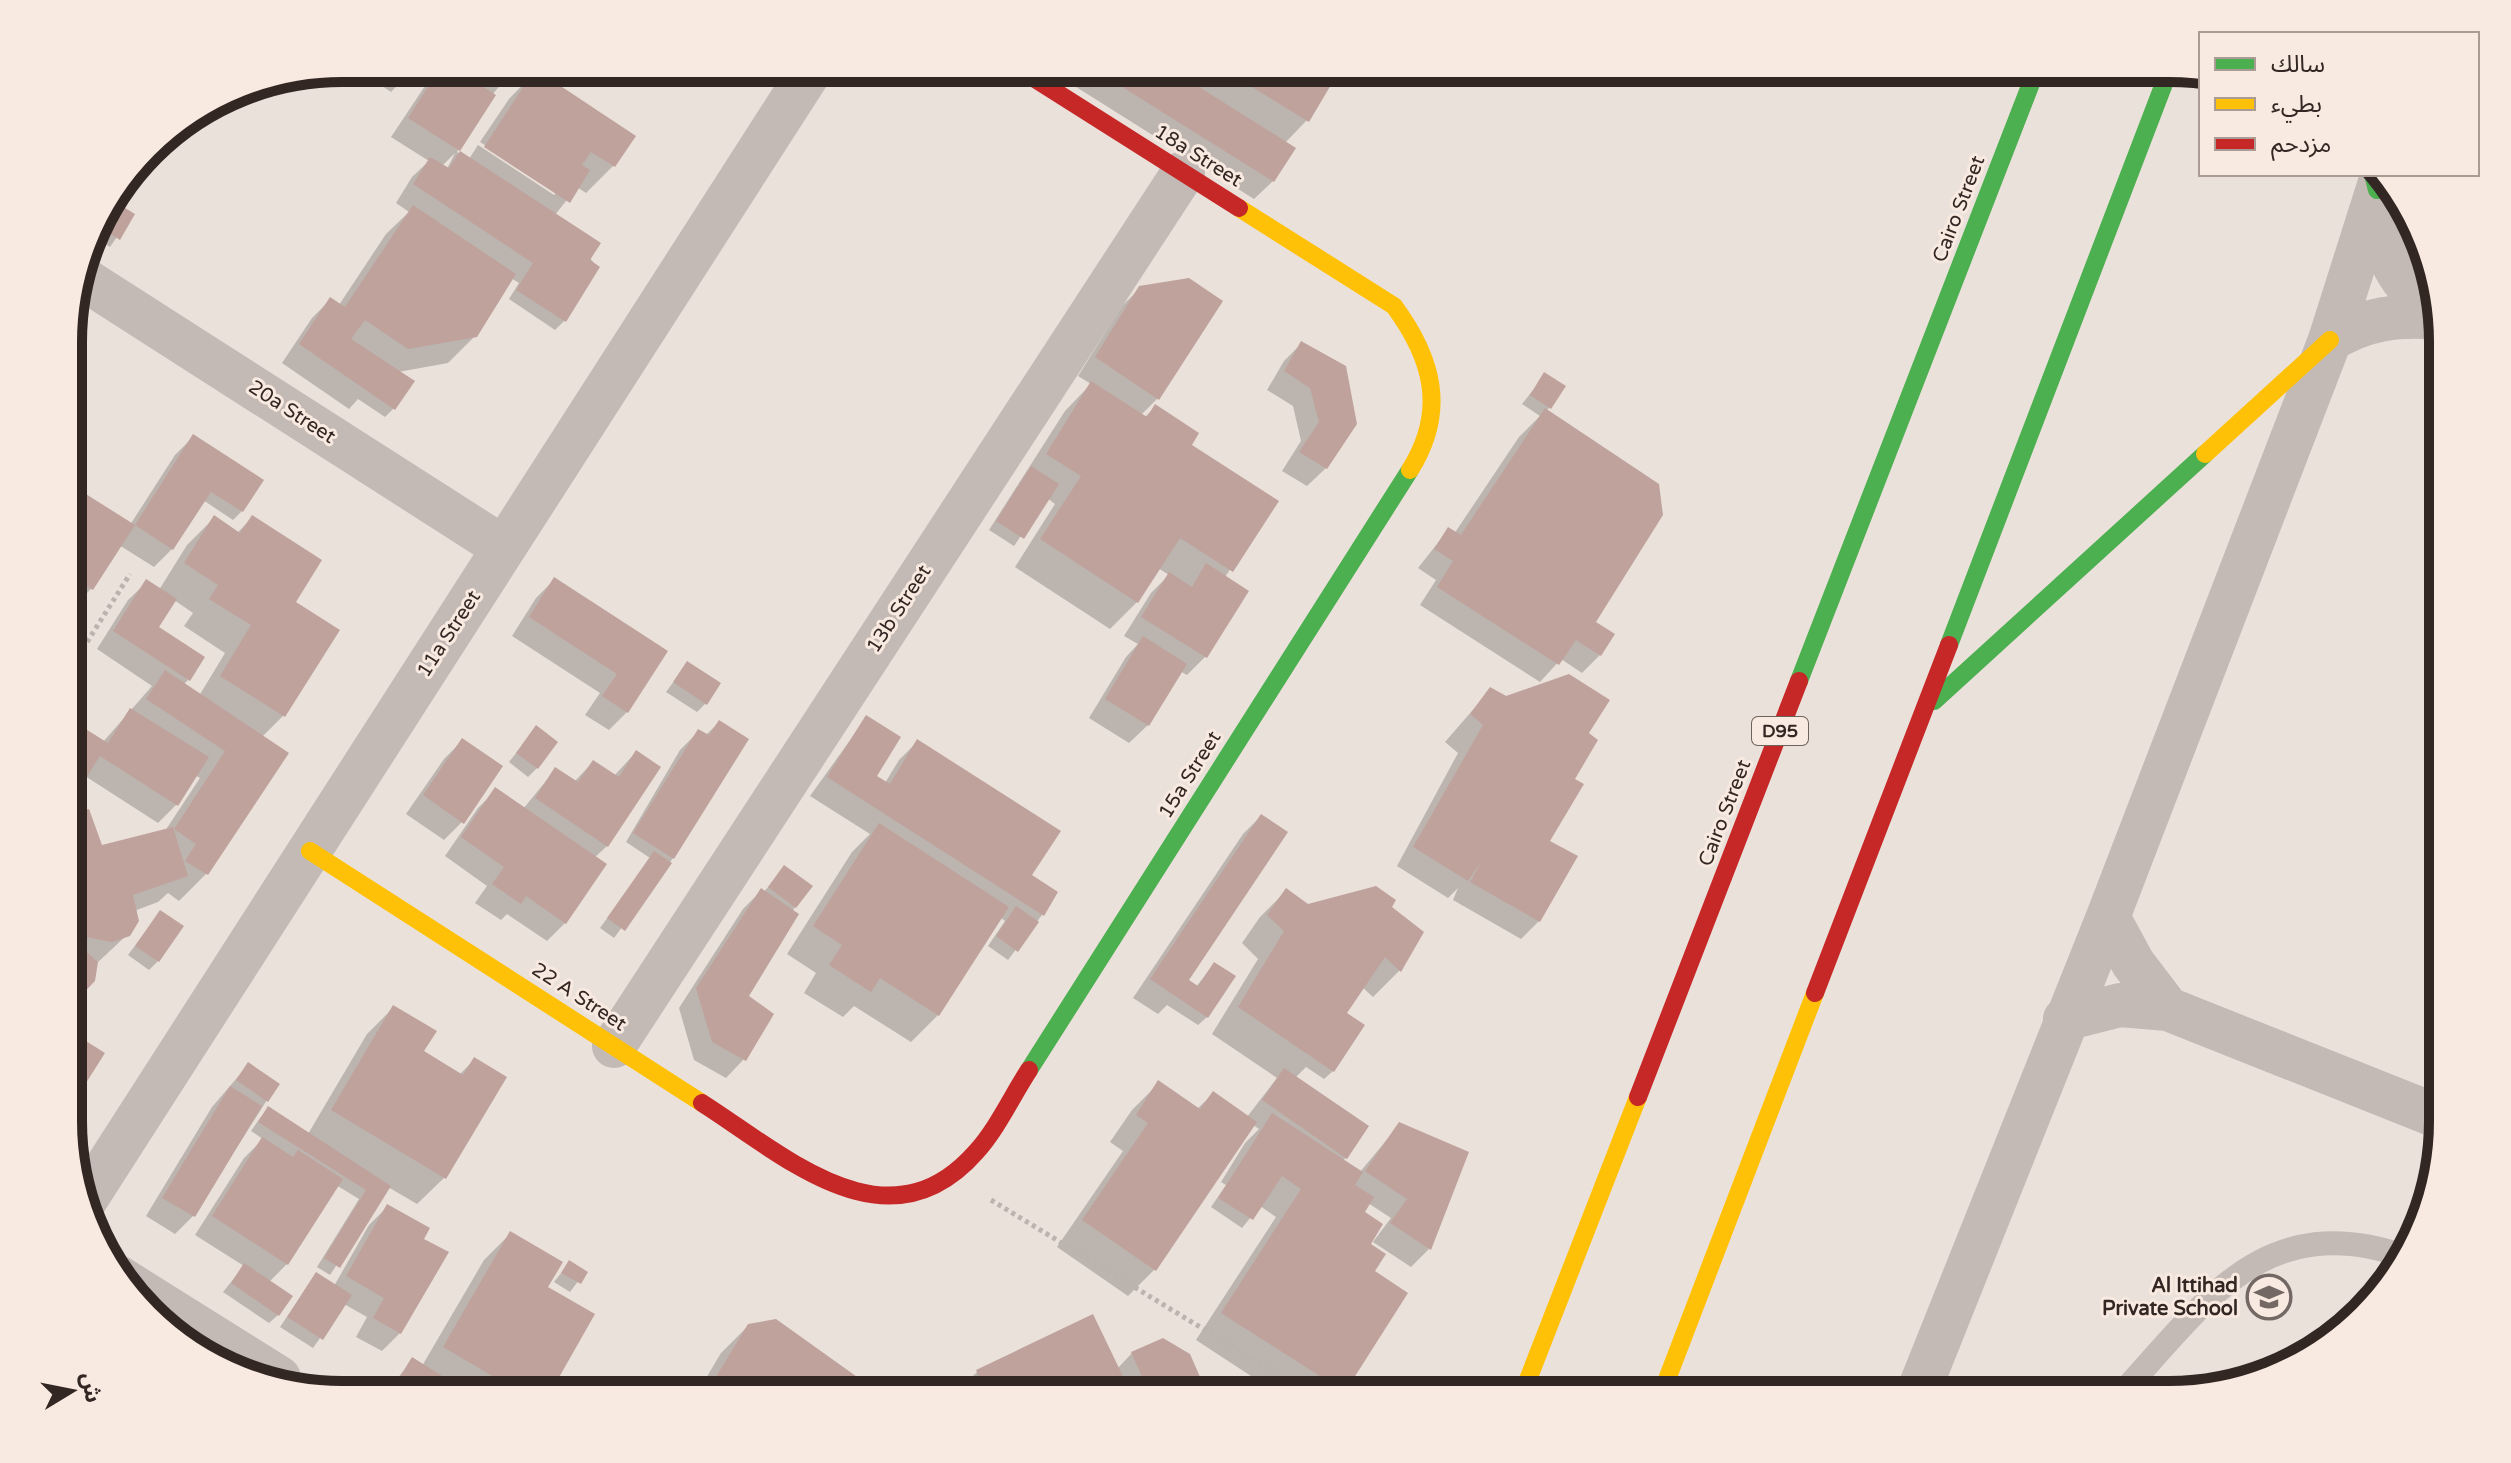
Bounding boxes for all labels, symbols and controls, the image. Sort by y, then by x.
legend [2199,32,2479,176]
text: سالك [2271,50,2325,79]
text: بطيء [2271,90,2322,123]
street label: 18a Street [1150,120,1247,193]
text: مزدحم [2271,130,2331,161]
street label: Cairo Street [1928,152,1990,266]
street label: 20a Street [244,375,340,449]
street label: 13b Street [862,560,937,658]
street label: 11a Street [412,586,486,682]
road number: D95 [1752,717,1808,745]
street label: 15a Street [1154,726,1227,823]
street label: Cairo Street [1694,756,1756,870]
street label: 22 A Street [527,958,631,1037]
school or university icon: Al Ittihad Private School [2245,1273,2293,1321]
place label: Al Ittihad Private School [2102,1274,2238,1321]
north arrow [32,1351,112,1431]
text: ش [75,1371,106,1405]

